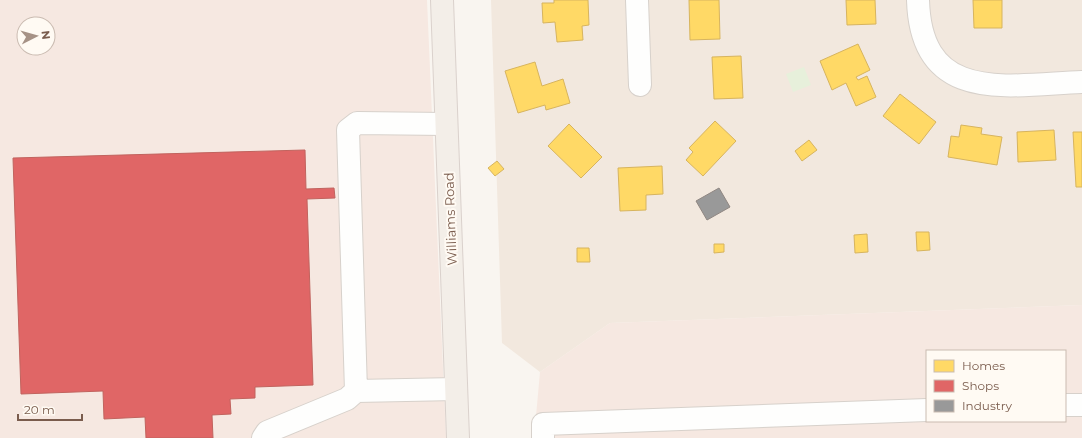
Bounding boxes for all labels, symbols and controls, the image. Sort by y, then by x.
north arrow [16,16,56,56]
text: N [39,30,53,40]
street label: Williams Road [440,172,460,266]
legend [926,350,1066,422]
text: Homes [962,358,1005,373]
text: Shops [962,378,999,393]
scale bar [18,396,82,422]
text: Industry [962,398,1012,413]
text: 20 m [24,402,55,417]

